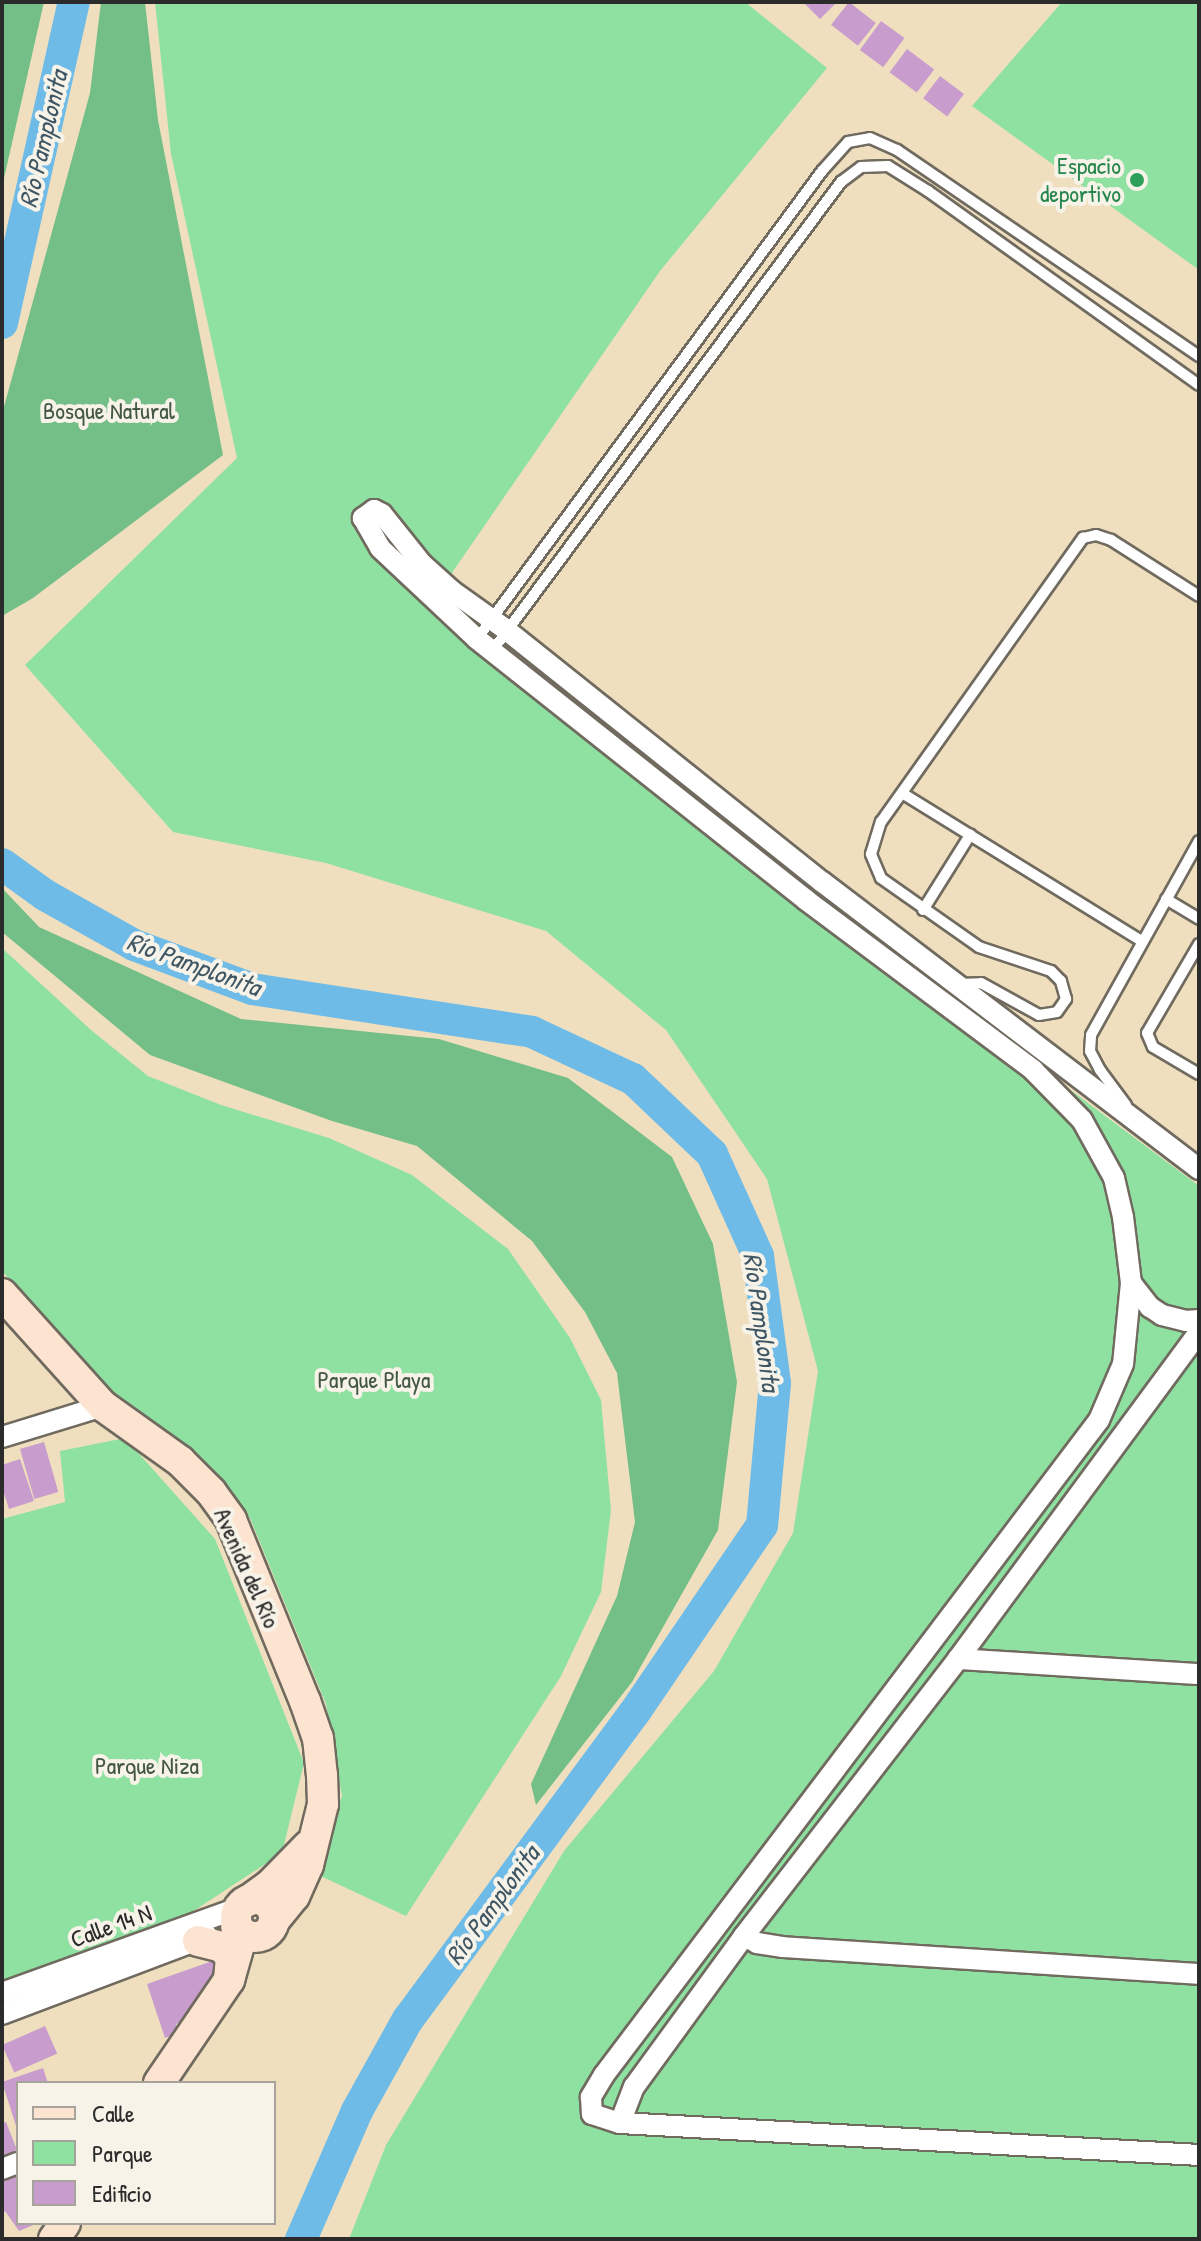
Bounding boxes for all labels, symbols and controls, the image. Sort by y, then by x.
water label: Río Pamplonita [12,67,74,211]
place label: Espacio deportivo [1040,152,1121,208]
marker: Espacio deportivo [1128,171,1146,189]
park label: Bosque Natural [43,397,175,425]
water label: Río Pamplonita [123,925,265,1003]
water label: Río Pamplonita [737,1251,787,1393]
park label: Parque Playa [318,1366,430,1394]
street label: Avenida del Río [208,1504,286,1632]
park label: Parque Niza [95,1752,199,1780]
water label: Río Pamplonita [438,1839,546,1971]
street label: Calle 14 N [67,1898,155,1954]
legend [16,2081,276,2225]
text: Calle [92,2097,134,2129]
text: Parque [92,2137,152,2169]
text: Edificio [92,2177,151,2209]

